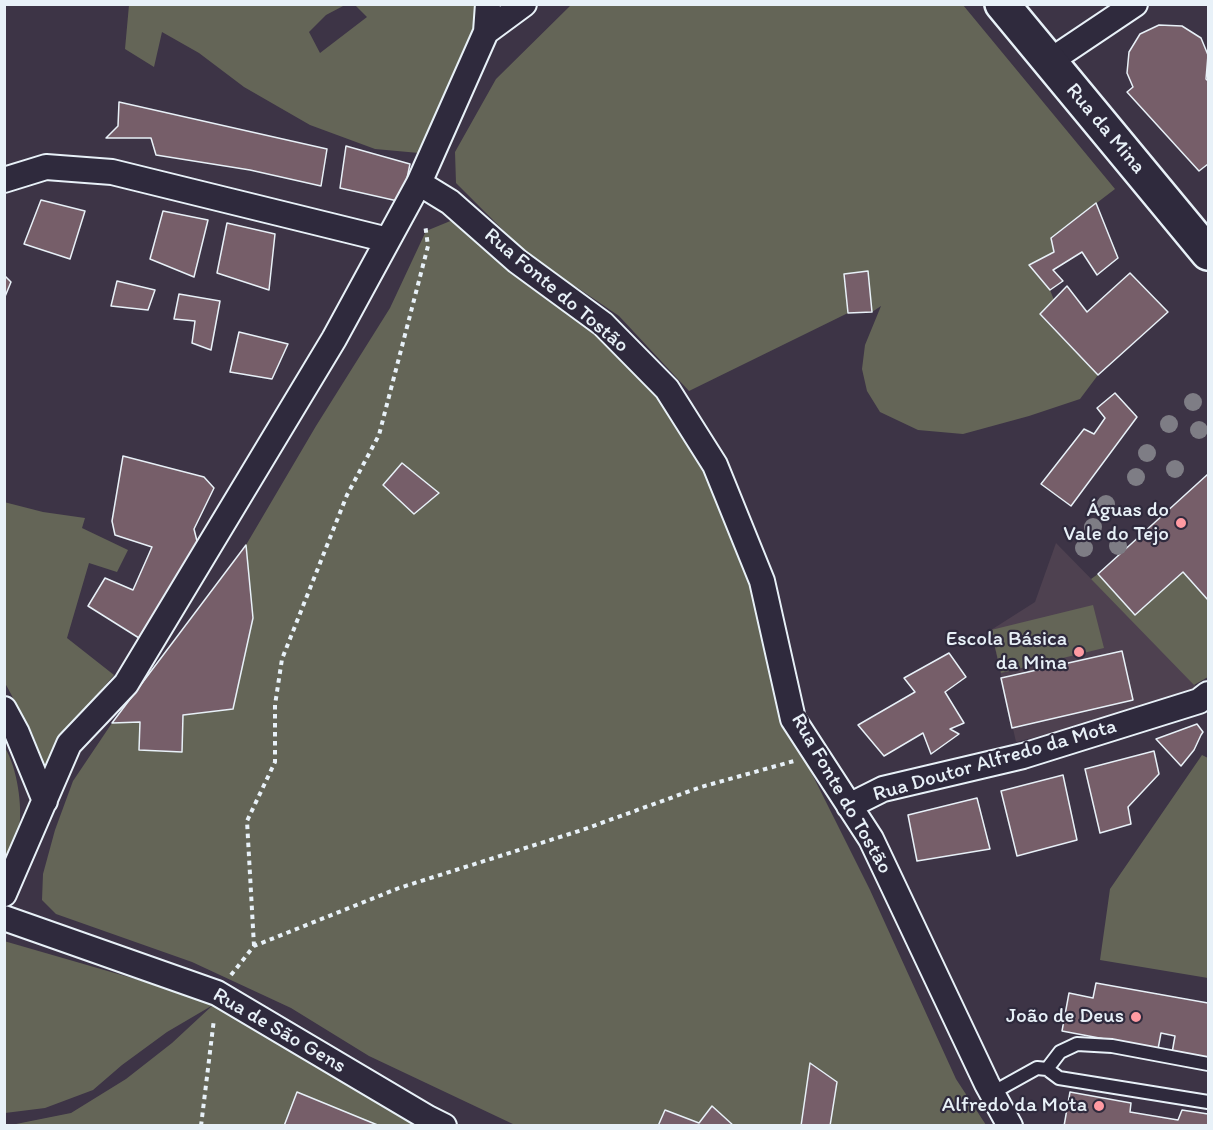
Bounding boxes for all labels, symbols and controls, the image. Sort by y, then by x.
street label: Rua da Mina [1060,79,1150,179]
street label: Rua Fonte do Tostão [479,223,633,359]
place label: Águas do Vale do Tejo [1063,498,1169,548]
marker: Águas do Vale do Tejo [1174,516,1188,530]
place label: Escola Básica da Mina [946,627,1067,677]
marker: Escola Básica da Mina [1072,645,1086,659]
street label: Rua Fonte do Tostão [785,709,897,879]
street label: Rua Doutor Alfredo da Mota [870,714,1120,808]
street label: Rua de São Gens [208,983,350,1079]
place label: João de Deus [1006,1004,1124,1030]
marker: João de Deus [1129,1010,1143,1024]
place label: Alfredo da Mota [942,1093,1087,1119]
marker: Alfredo da Mota [1092,1099,1106,1113]

